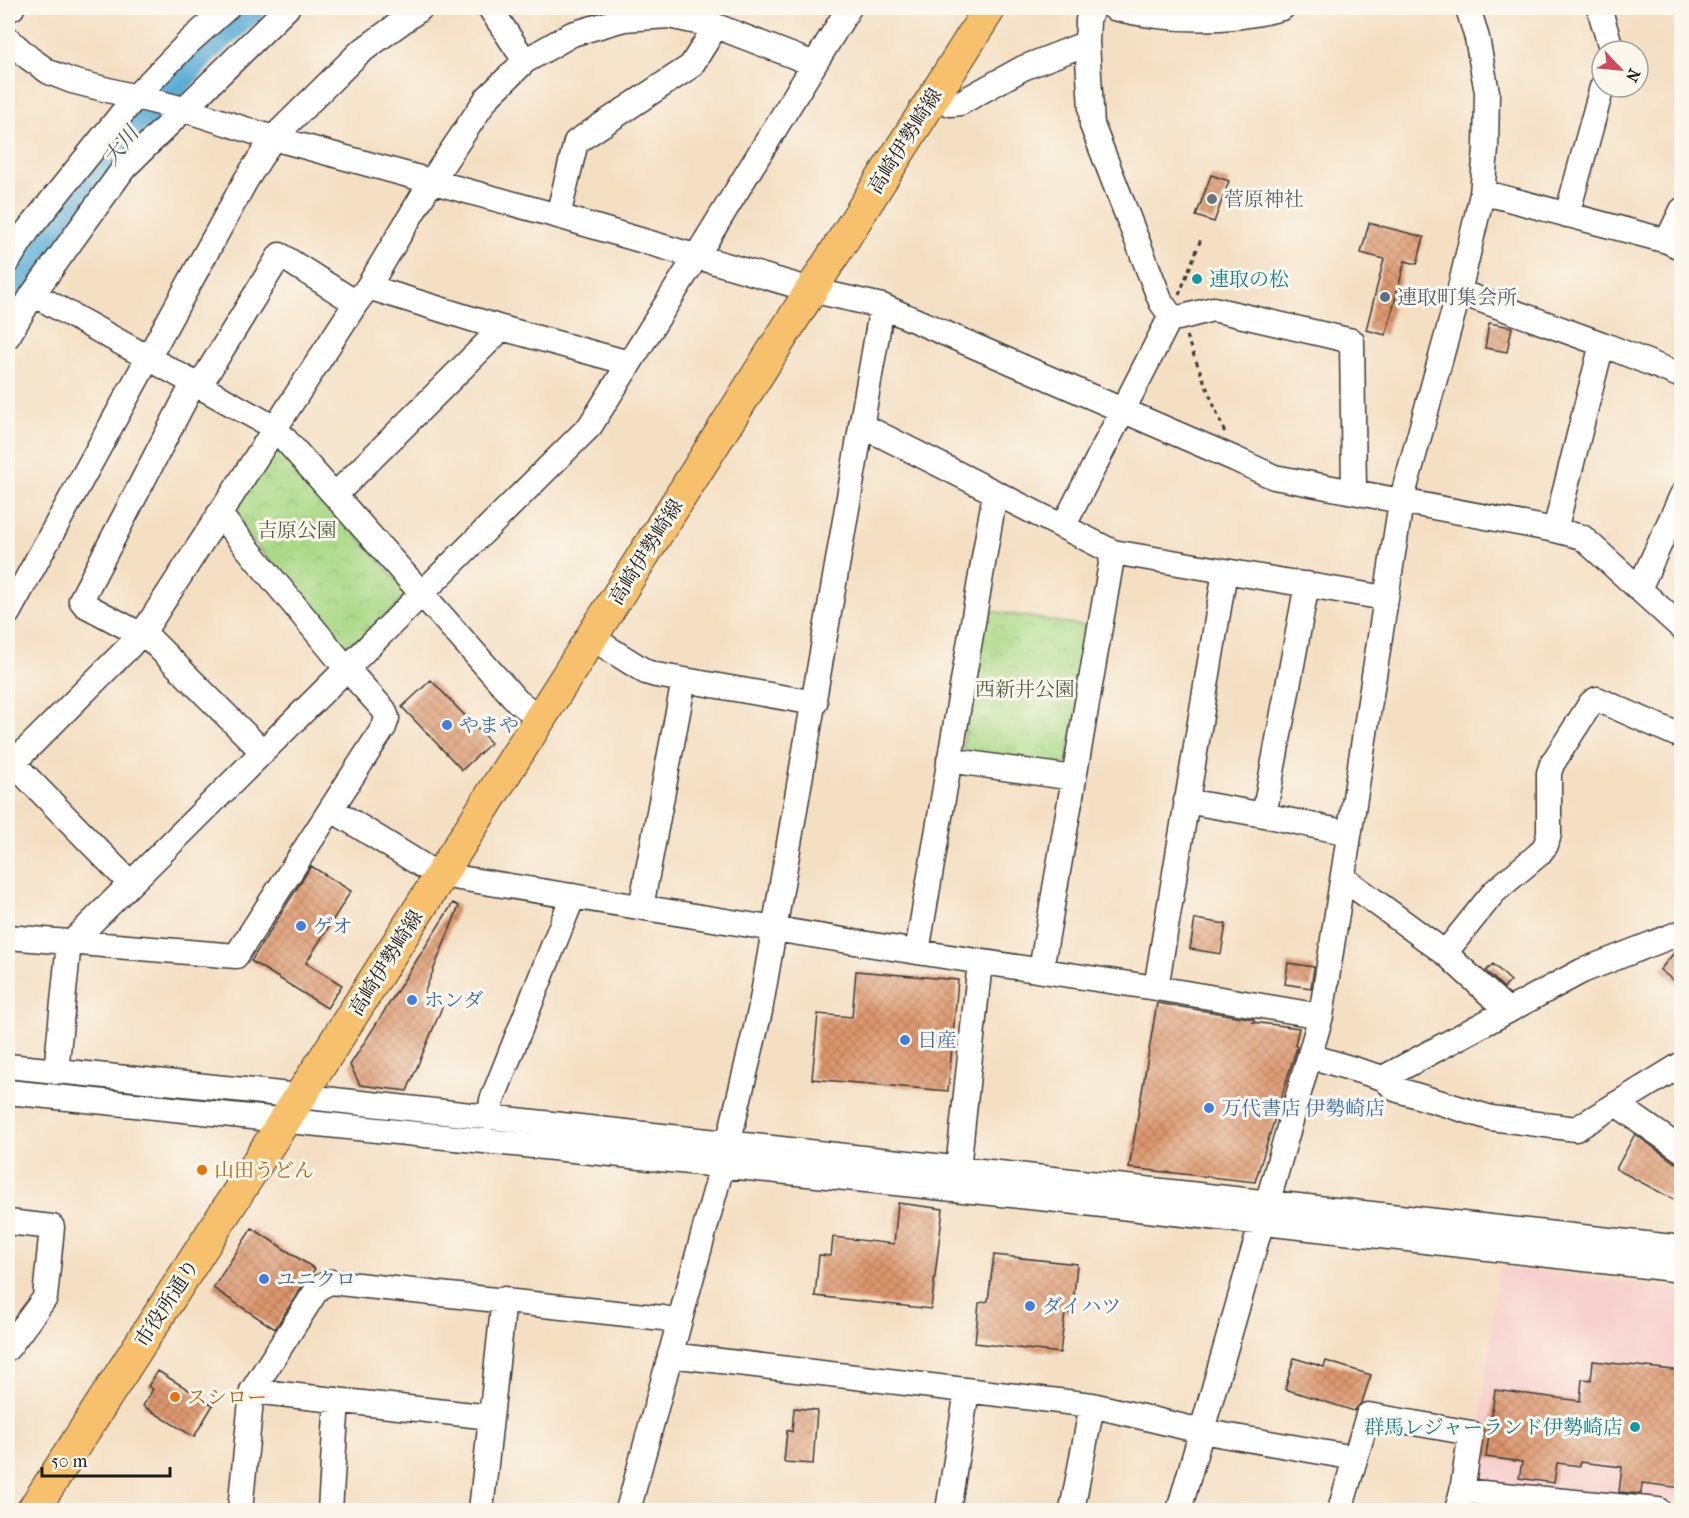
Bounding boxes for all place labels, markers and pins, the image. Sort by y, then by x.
place label: 菅原神社 [1224,188,1304,211]
marker: 菅原神社 [1205,192,1219,206]
place label: 連取の松 [1209,268,1289,291]
marker: 連取の松 [1190,272,1204,286]
place label: 連取町集会所 [1397,286,1517,309]
marker: 連取町集会所 [1378,290,1392,304]
place label: やまや [459,714,519,737]
marker: やまや [440,718,454,732]
place label: ゲオ [313,915,353,938]
marker: ゲオ [294,919,308,933]
place label: ホンダ [424,989,483,1012]
marker: ホンダ [405,993,419,1007]
place label: 日産 [917,1029,957,1052]
marker: 日産 [898,1033,912,1047]
place label: 万代書店 伊勢崎店 [1221,1097,1385,1120]
marker: 万代書店 伊勢崎店 [1202,1101,1216,1115]
place label: 山田うどん [214,1159,314,1182]
marker: 山田うどん [195,1163,209,1177]
place label: ユニクロ [276,1268,356,1291]
marker: ユニクロ [257,1272,271,1286]
place label: ダイハツ [1042,1295,1121,1318]
marker: ダイハツ [1023,1299,1037,1313]
place label: スシロー [187,1386,267,1409]
marker: スシロー [168,1390,182,1404]
place label: 群馬レジャーランド伊勢崎店 [1364,1416,1623,1439]
marker: 群馬レジャーランド伊勢崎店 [1628,1420,1642,1434]

